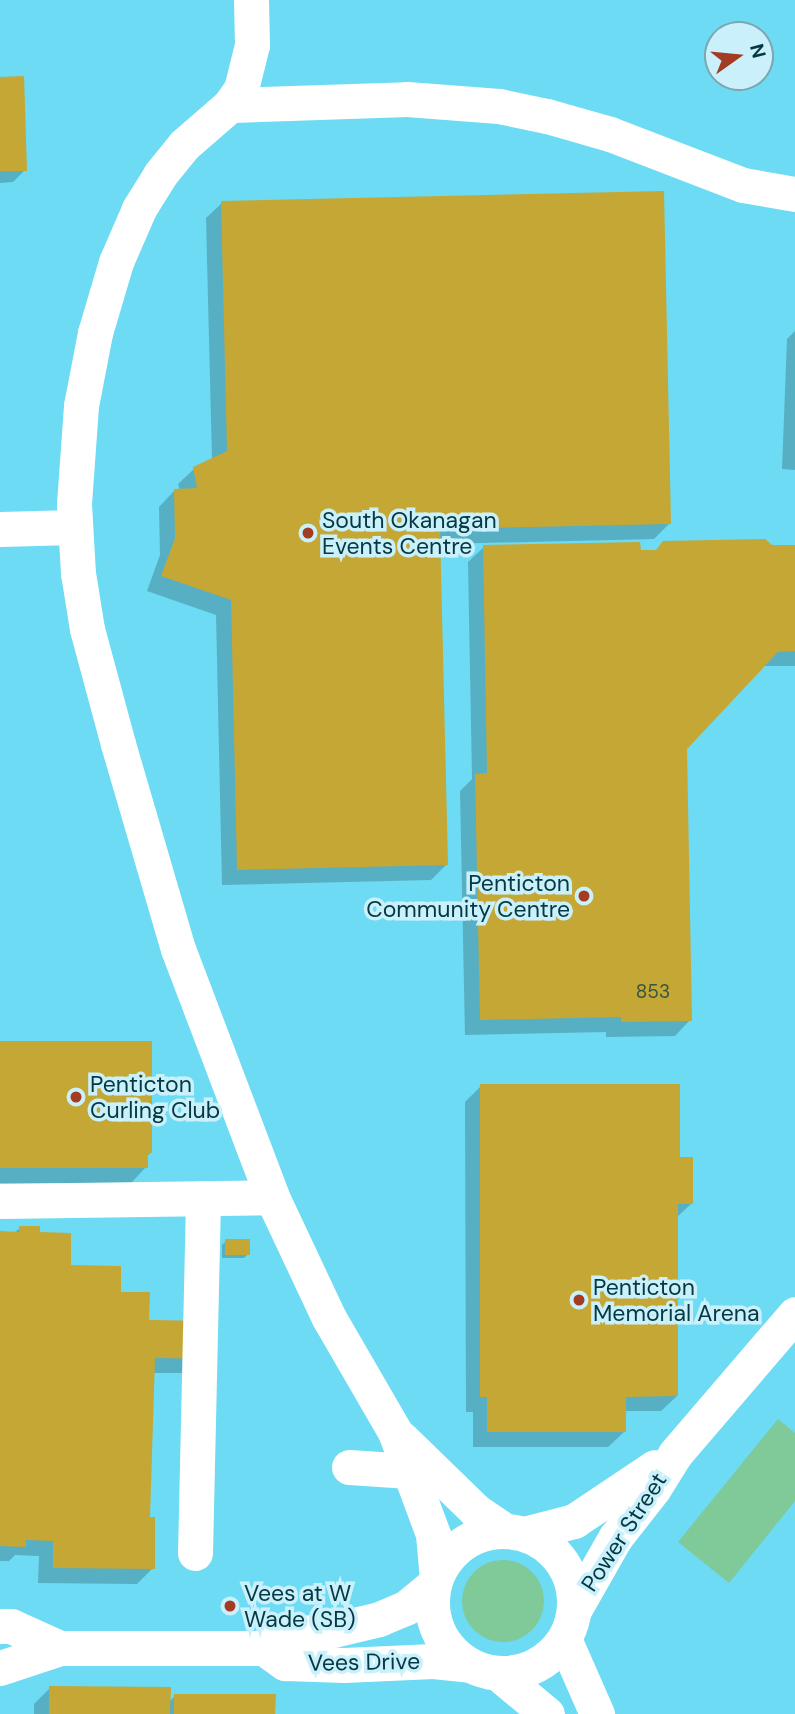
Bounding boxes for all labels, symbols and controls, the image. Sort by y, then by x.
north arrow [704,21,774,91]
text: N [744,41,772,61]
place label: South Okanagan Events Centre [322,506,497,560]
marker: South Okanagan Events Centre [300,525,316,541]
place label: Penticton Community Centre [366,869,570,923]
marker: Penticton Community Centre [576,888,592,904]
house number: 853 [636,981,670,1003]
place label: Penticton Curling Club [90,1070,220,1124]
marker: Penticton Curling Club [68,1089,84,1105]
place label: Penticton Memorial Arena [593,1273,759,1327]
marker: Penticton Memorial Arena [571,1292,587,1308]
street label: Power Street [575,1468,673,1596]
place label: Vees at W Wade (SB) [244,1579,356,1633]
marker: Vees at W Wade (SB) [222,1598,238,1614]
street label: Vees Drive [308,1647,420,1677]

